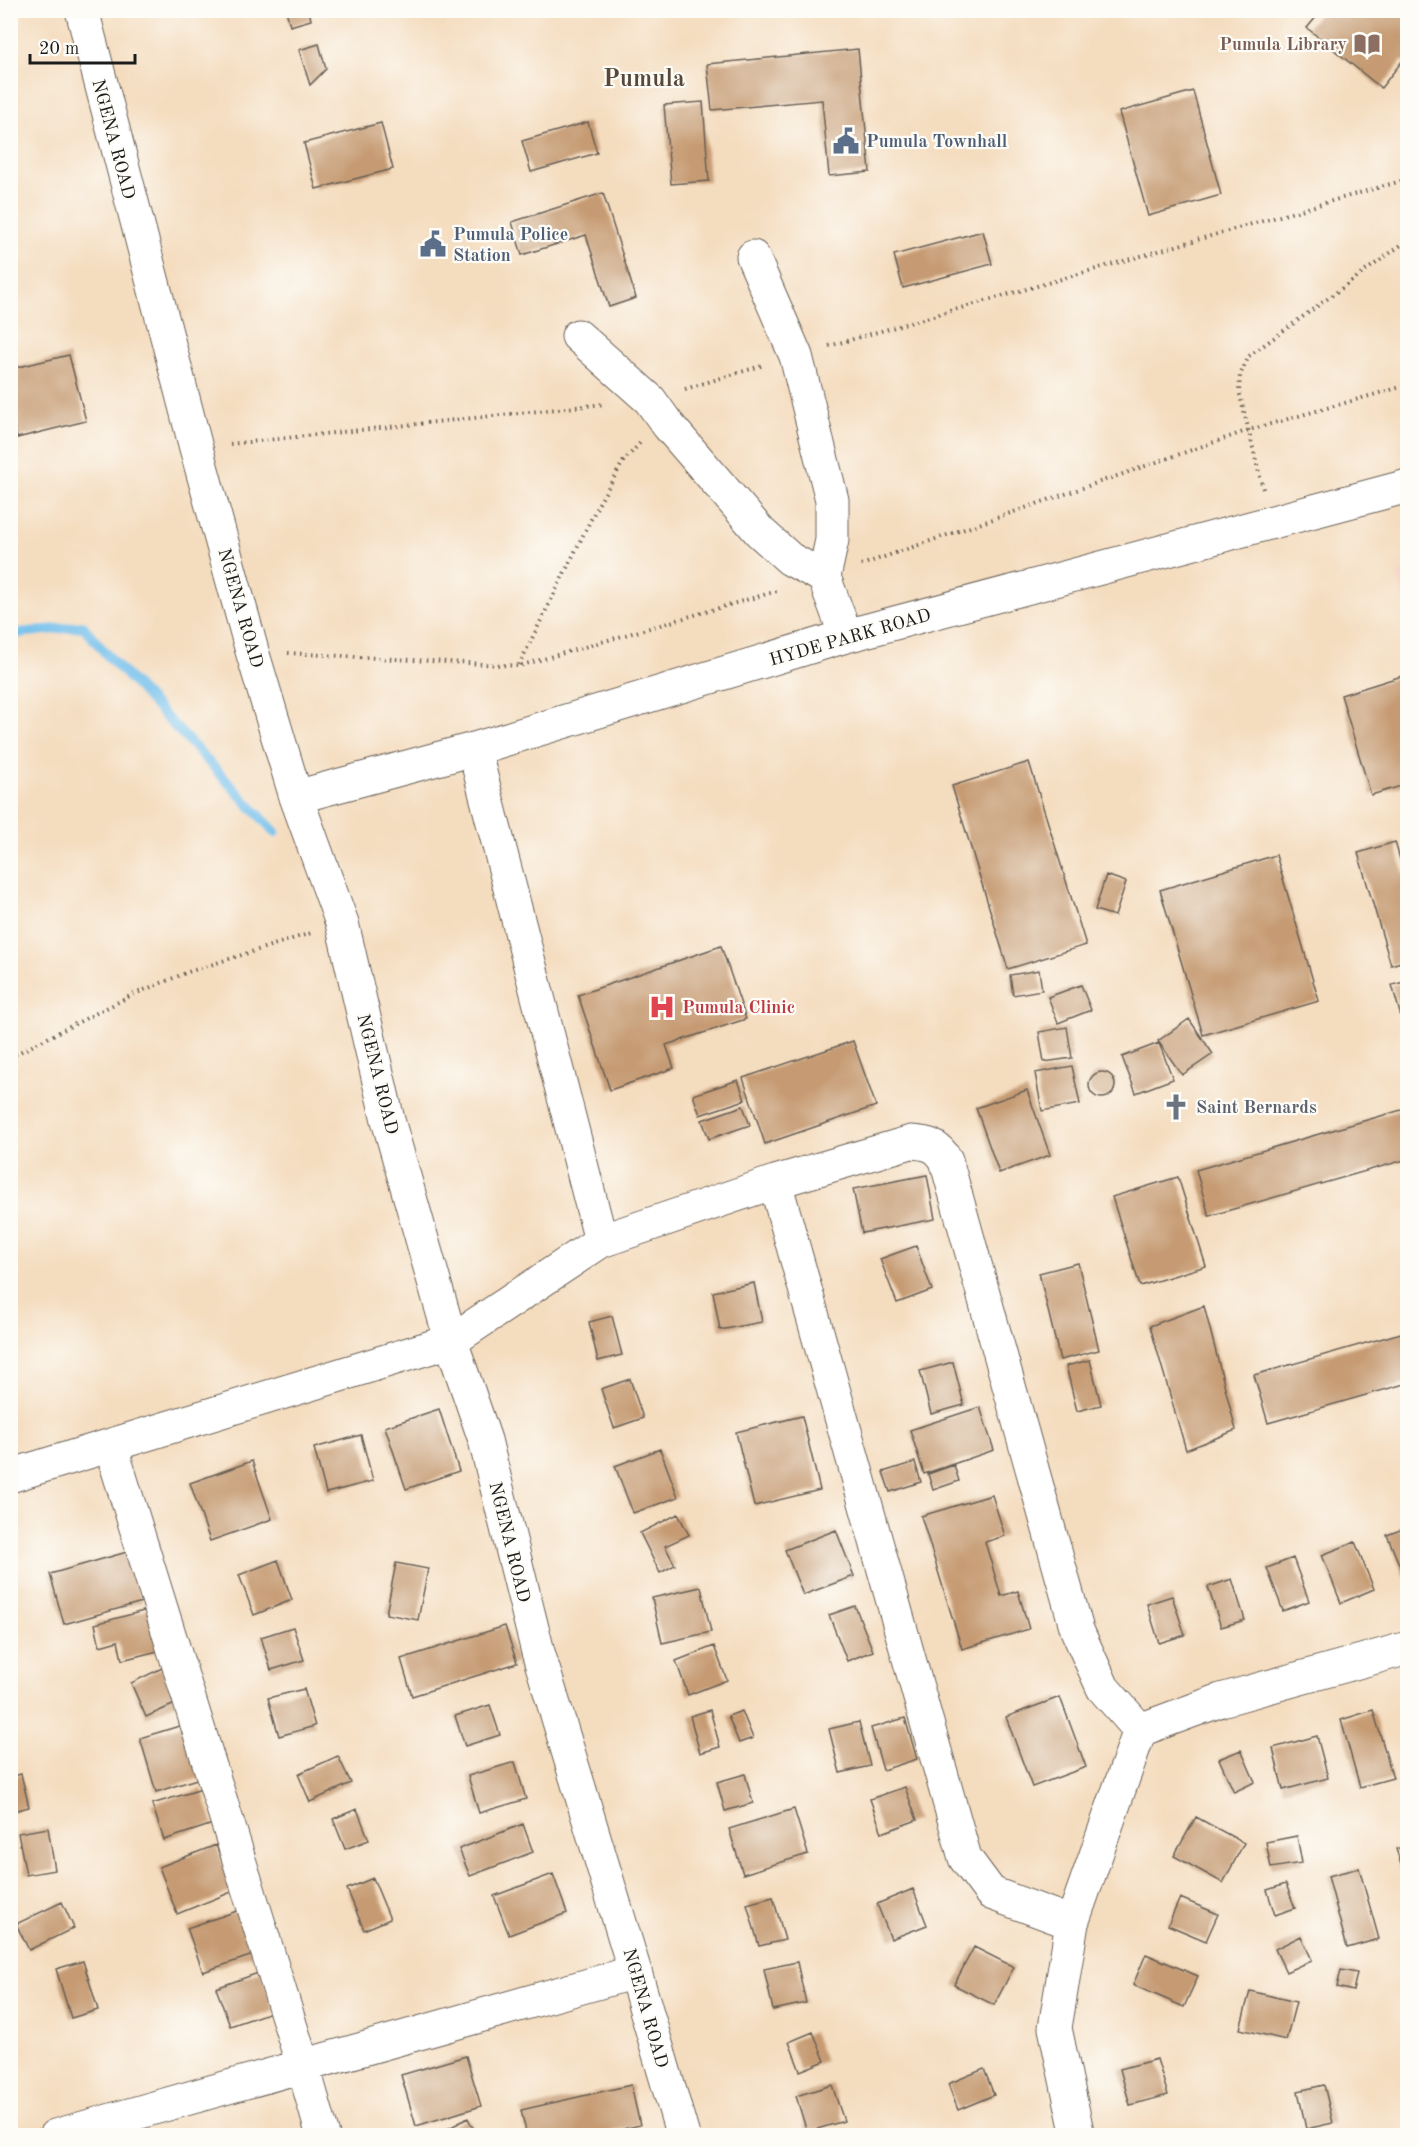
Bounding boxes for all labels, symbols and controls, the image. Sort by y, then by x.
scale bar [30,27,135,65]
library icon: Pumula Library [1352,29,1382,59]
place label: Pumula Library [1219,36,1347,54]
text: 20 m [39,40,79,58]
district label: Pumula [603,68,685,92]
street label: NGENA ROAD [88,77,138,201]
public building icon: Pumula Townhall [831,126,861,156]
place label: Pumula Townhall [866,133,1008,151]
place label: Pumula Police Station [453,226,568,265]
public building icon: Pumula Police Station [418,229,448,259]
street label: NGENA ROAD [214,546,266,670]
street label: HYDE PARK ROAD [767,606,933,670]
hospital icon: Pumula Clinic [647,992,677,1022]
place label: Pumula Clinic [682,999,795,1017]
street label: NGENA ROAD [353,1012,401,1136]
church icon: Saint Bernards [1161,1092,1191,1122]
place label: Saint Bernards [1196,1099,1317,1117]
street label: NGENA ROAD [485,1480,533,1604]
street label: NGENA ROAD [619,1946,671,2070]

